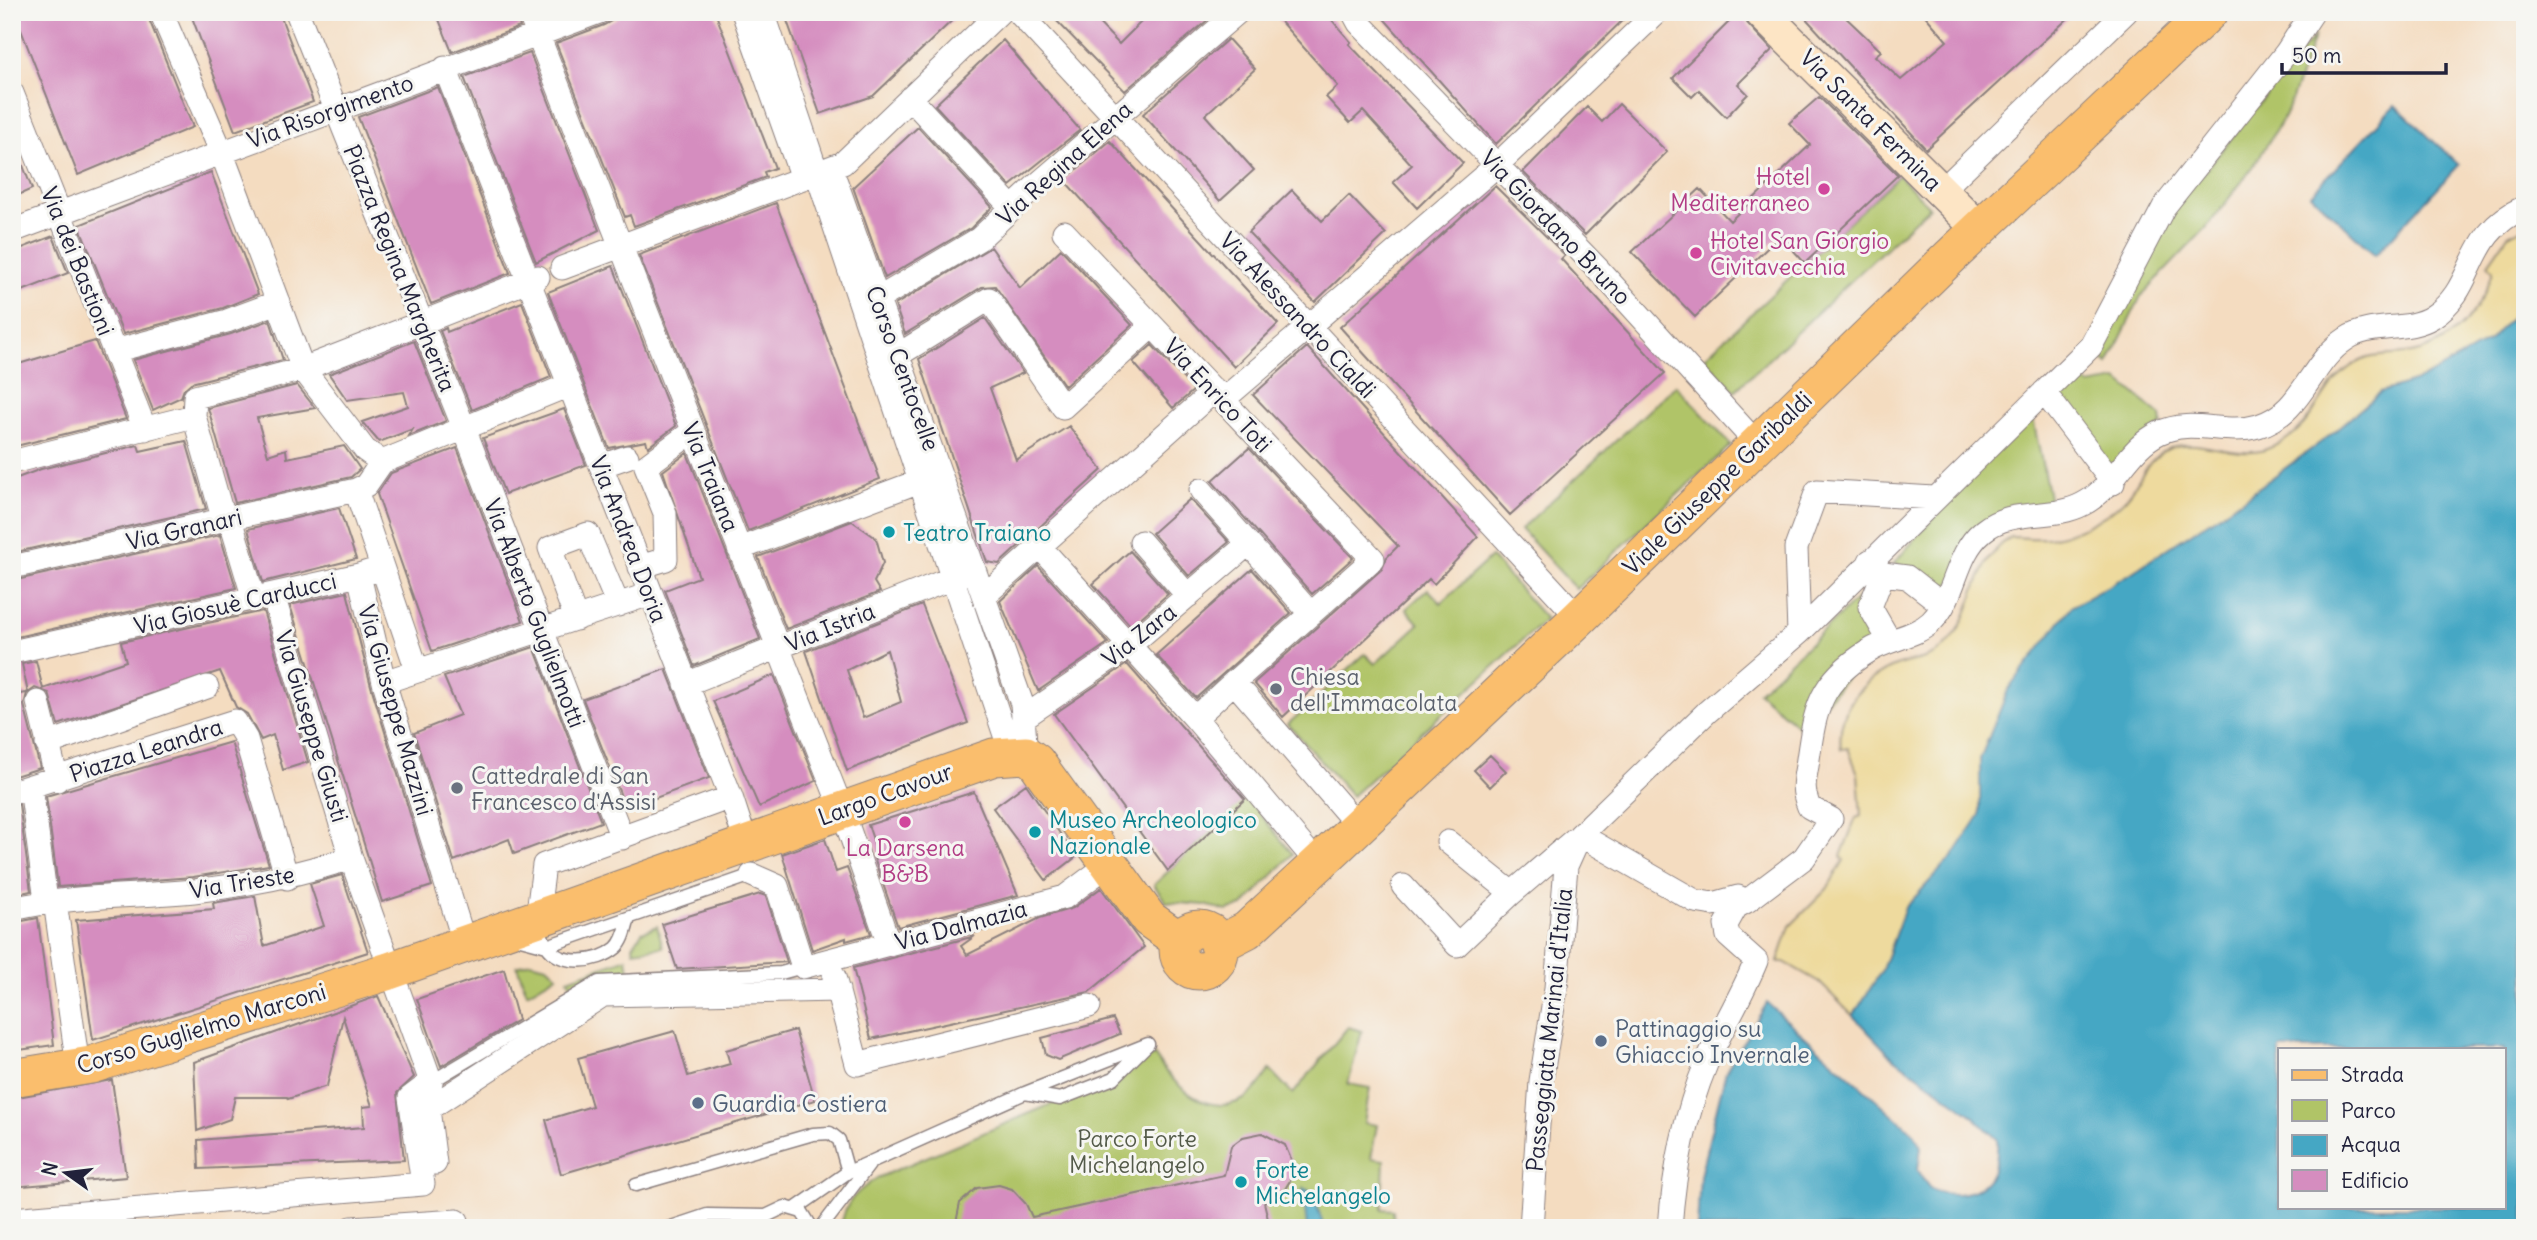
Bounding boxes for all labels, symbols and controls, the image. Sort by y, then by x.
scale bar [2282,32,2446,76]
text: 50 m [2292,42,2341,69]
street label: Via Santa Fermina [1794,43,1948,197]
street label: Via Risorgimento [243,67,417,155]
street label: Via Regina Elena [990,95,1138,231]
street label: Piazza Regina Margherita [337,140,463,396]
street label: Via Giordano Bruno [1475,143,1637,311]
place label: Hotel Mediterraneo [1670,162,1810,217]
marker: Hotel Mediterraneo [1816,181,1832,197]
street label: Via dei Bastioni [35,183,121,339]
street label: Via Alessandro Cialdi [1214,226,1382,404]
place label: Hotel San Giorgio Civitavecchia [1710,226,1889,281]
marker: Hotel San Giorgio Civitavecchia [1688,245,1704,261]
street label: Corso Centocelle [860,282,946,454]
street label: Via Enrico Toti [1158,332,1278,458]
street label: Viale Giuseppe Garibaldi [1616,385,1818,581]
street label: Via Traiana [676,418,746,536]
street label: Via Andrea Doria [584,451,674,627]
street label: Via Alberto Guglielmotti [478,494,592,732]
street label: Via Granari [123,502,245,556]
place label: Teatro Traiano [903,518,1052,547]
marker: Teatro Traiano [881,524,897,540]
street label: Via Giosuè Carducci [131,566,339,640]
street label: Via Istria [781,596,879,658]
street label: Via Zara [1096,597,1182,673]
street label: Via Giuseppe Mazzini [352,601,440,819]
street label: Via Giuseppe Giusti [269,627,355,825]
place label: Chiesa dell'Immacolata [1290,662,1457,717]
marker: Chiesa dell'Immacolata [1268,681,1284,697]
street label: Piazza Leandra [66,712,226,788]
street label: Largo Cavour [814,756,957,832]
place label: Cattedrale di San Francesco d'Assisi [471,761,656,816]
marker: Cattedrale di San Francesco d'Assisi [449,780,465,796]
place label: Museo Archeologico Nazionale [1049,805,1257,860]
marker: La Darsena B&B [897,814,913,830]
marker: Museo Archeologico Nazionale [1027,824,1043,840]
place label: La Darsena B&B [845,833,965,888]
street label: Via Trieste [187,859,297,905]
street label: Passeggiata Marinai d'Italia [1520,887,1578,1173]
street label: Via Dalmazia [892,893,1030,957]
street label: Corso Guglielmo Marconi [73,976,329,1080]
place label: Pattinaggio su Ghiaccio Invernale [1615,1014,1810,1069]
marker: Pattinaggio su Ghiaccio Invernale [1593,1033,1609,1049]
legend [2278,1048,2506,1208]
text: Strada [2341,1061,2404,1088]
place label: Guardia Costiera [712,1089,887,1118]
marker: Guardia Costiera [690,1095,706,1111]
text: Parco [2341,1097,2396,1124]
park label: Parco Forte Michelangelo [1069,1124,1205,1179]
text: Acqua [2341,1131,2401,1158]
north arrow [32,1138,102,1208]
place label: Forte Michelangelo [1255,1155,1391,1210]
text: N [36,1160,63,1178]
text: Edificio [2341,1167,2409,1194]
marker: Forte Michelangelo [1233,1174,1249,1190]

